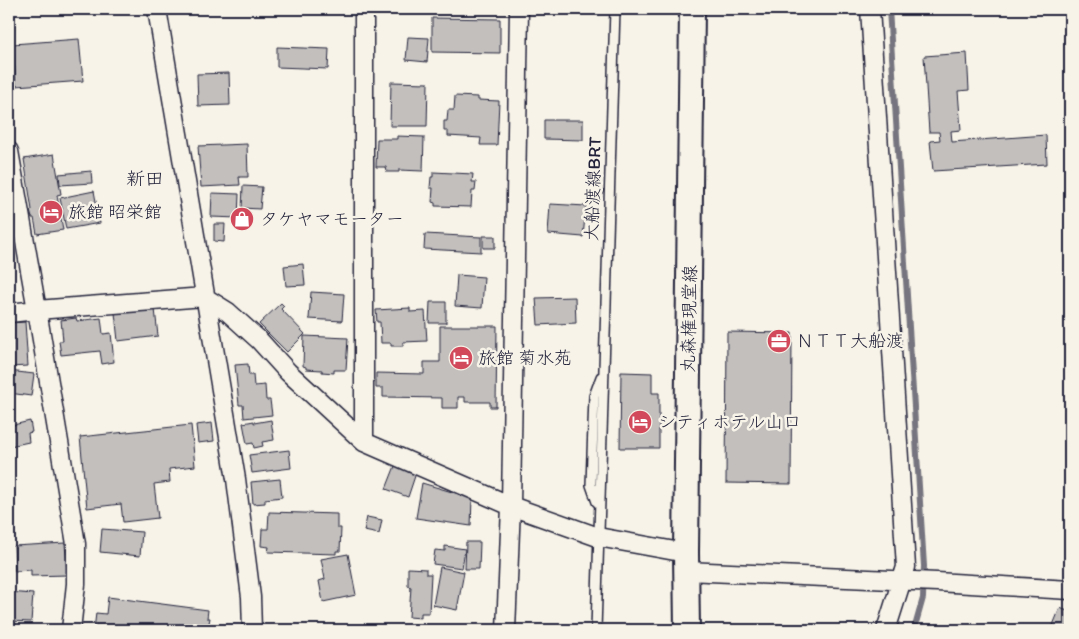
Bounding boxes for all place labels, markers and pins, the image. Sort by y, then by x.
hotel icon: 旅館 昭栄館 [38,199,64,225]
place label: 旅館 昭栄館 [68,201,162,223]
shop icon: タケヤマモーター [229,206,255,232]
place label: タケヤマモーター [260,208,404,230]
office icon: ＮＴＴ大船渡 [766,328,792,354]
place label: ＮＴＴ大船渡 [796,330,904,352]
hotel icon: 旅館 菊水苑 [448,345,474,371]
place label: 旅館 菊水苑 [478,347,572,369]
hotel icon: シティホテル山口 [627,409,653,435]
place label: シティホテル山口 [658,411,801,433]

